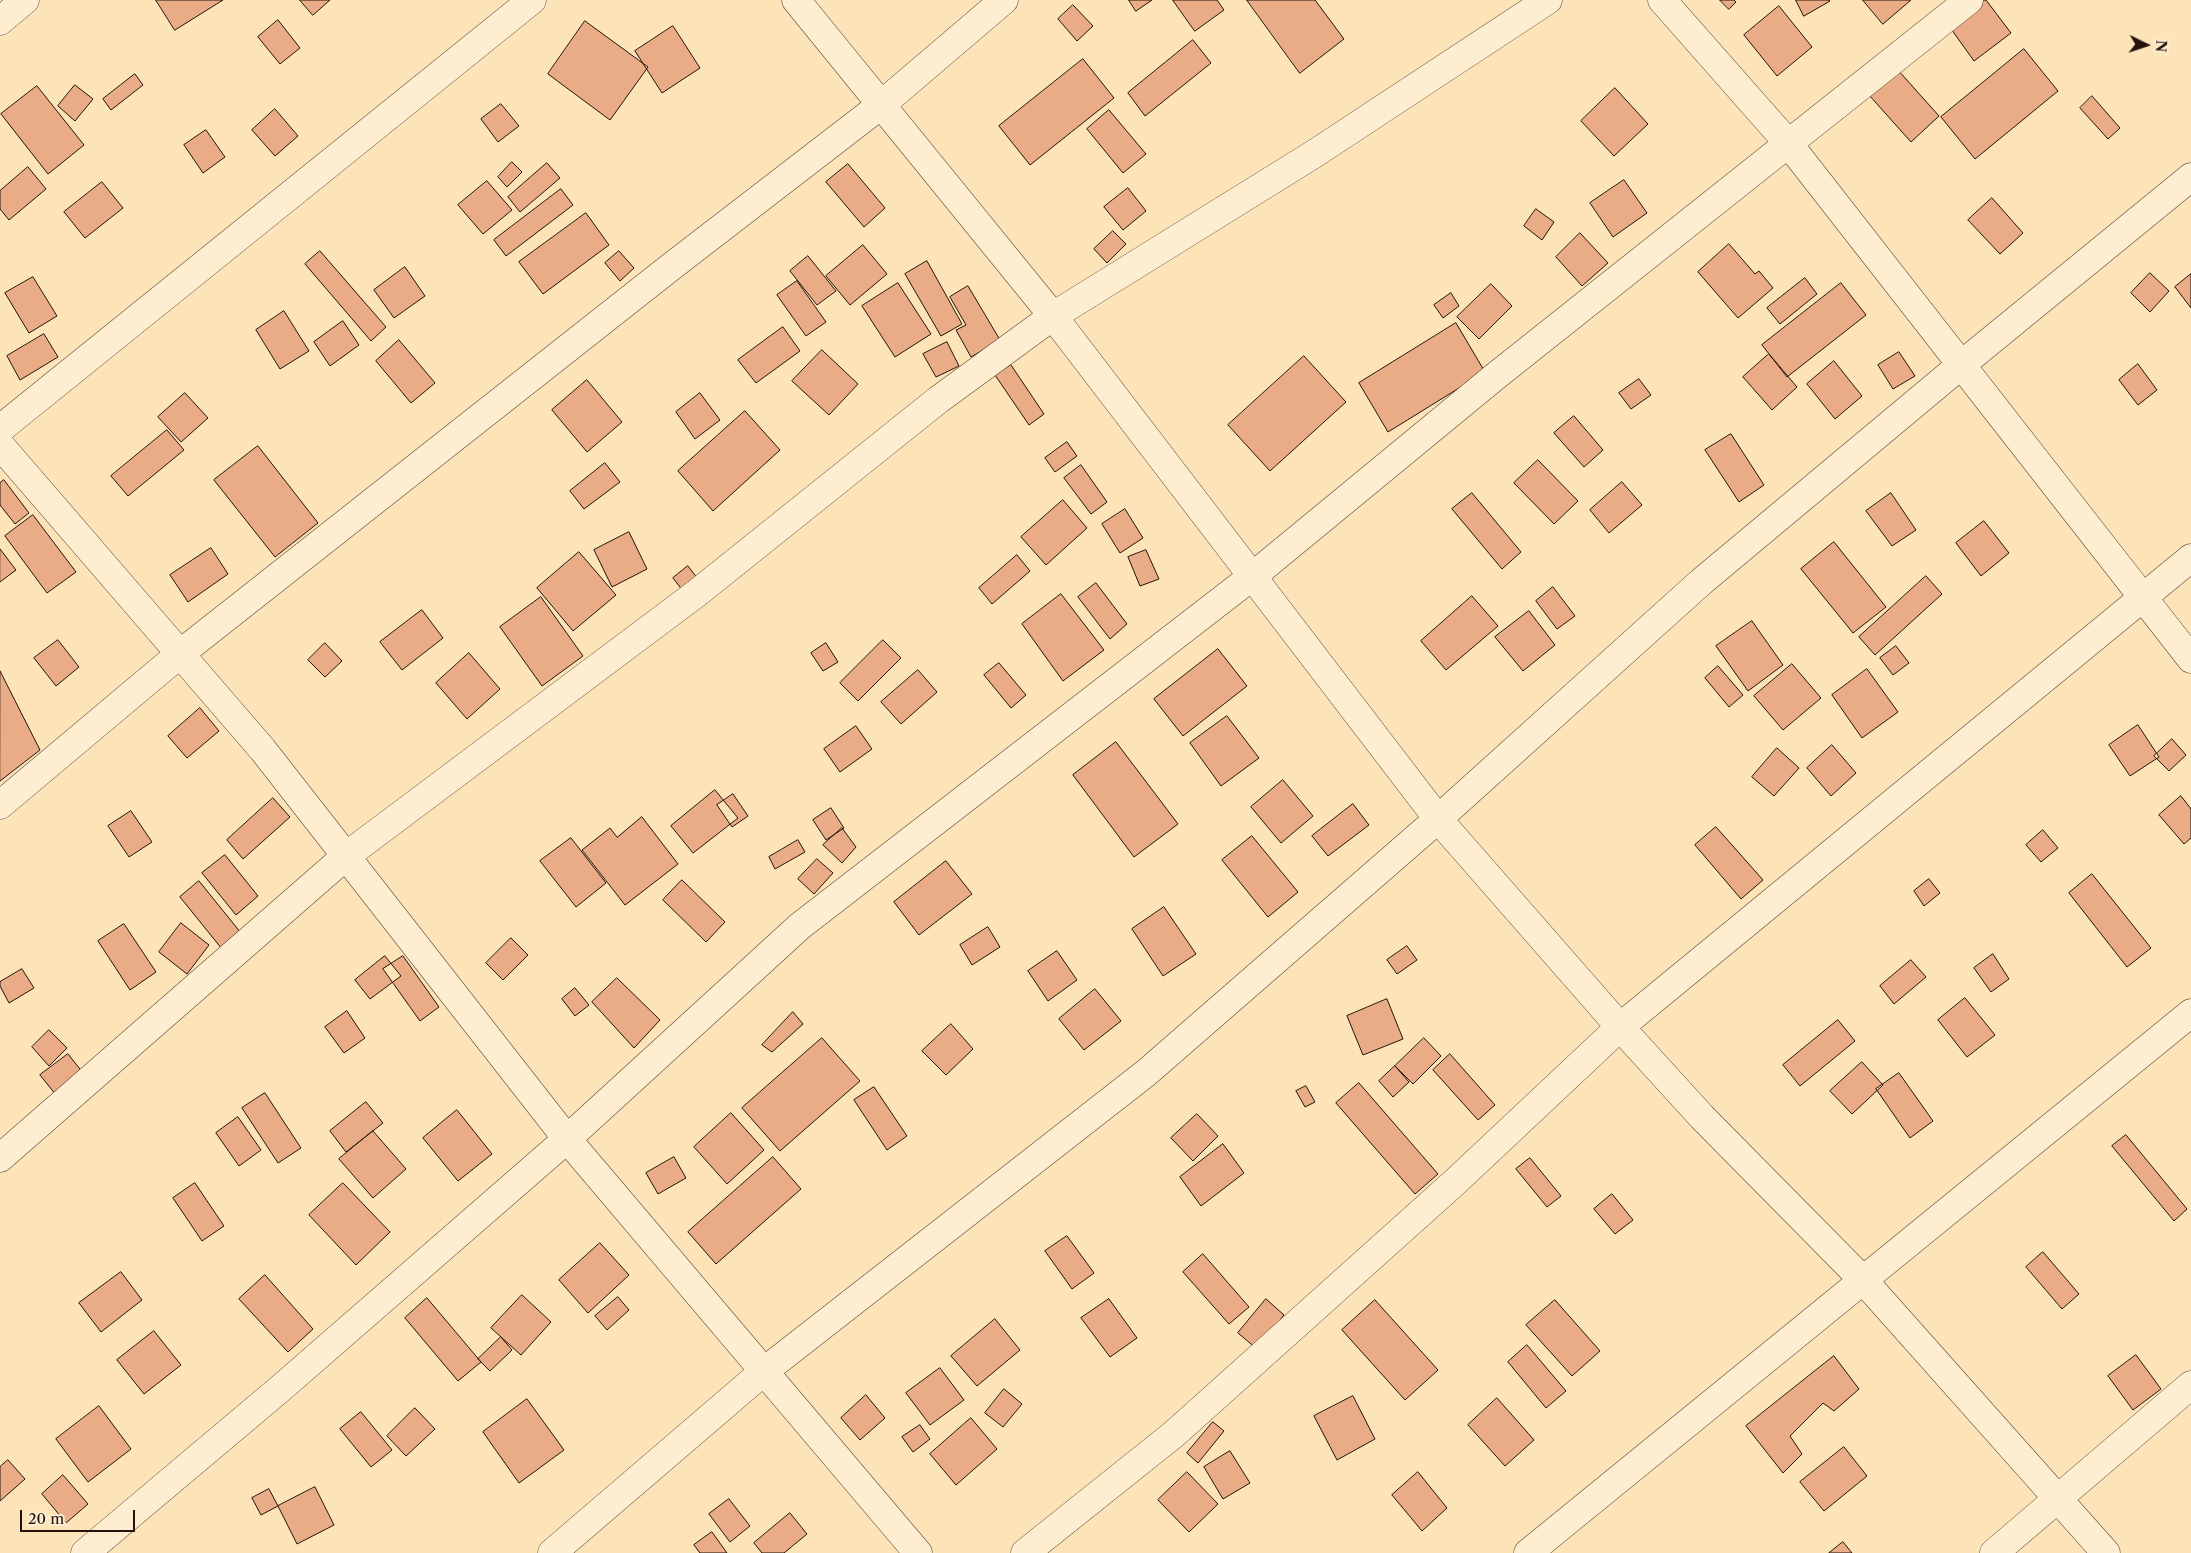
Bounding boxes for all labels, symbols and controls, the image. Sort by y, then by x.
north arrow [2121,20,2171,70]
text: N [2152,39,2170,53]
scale bar [22,1500,138,1532]
text: 20 m [28,1509,64,1528]

